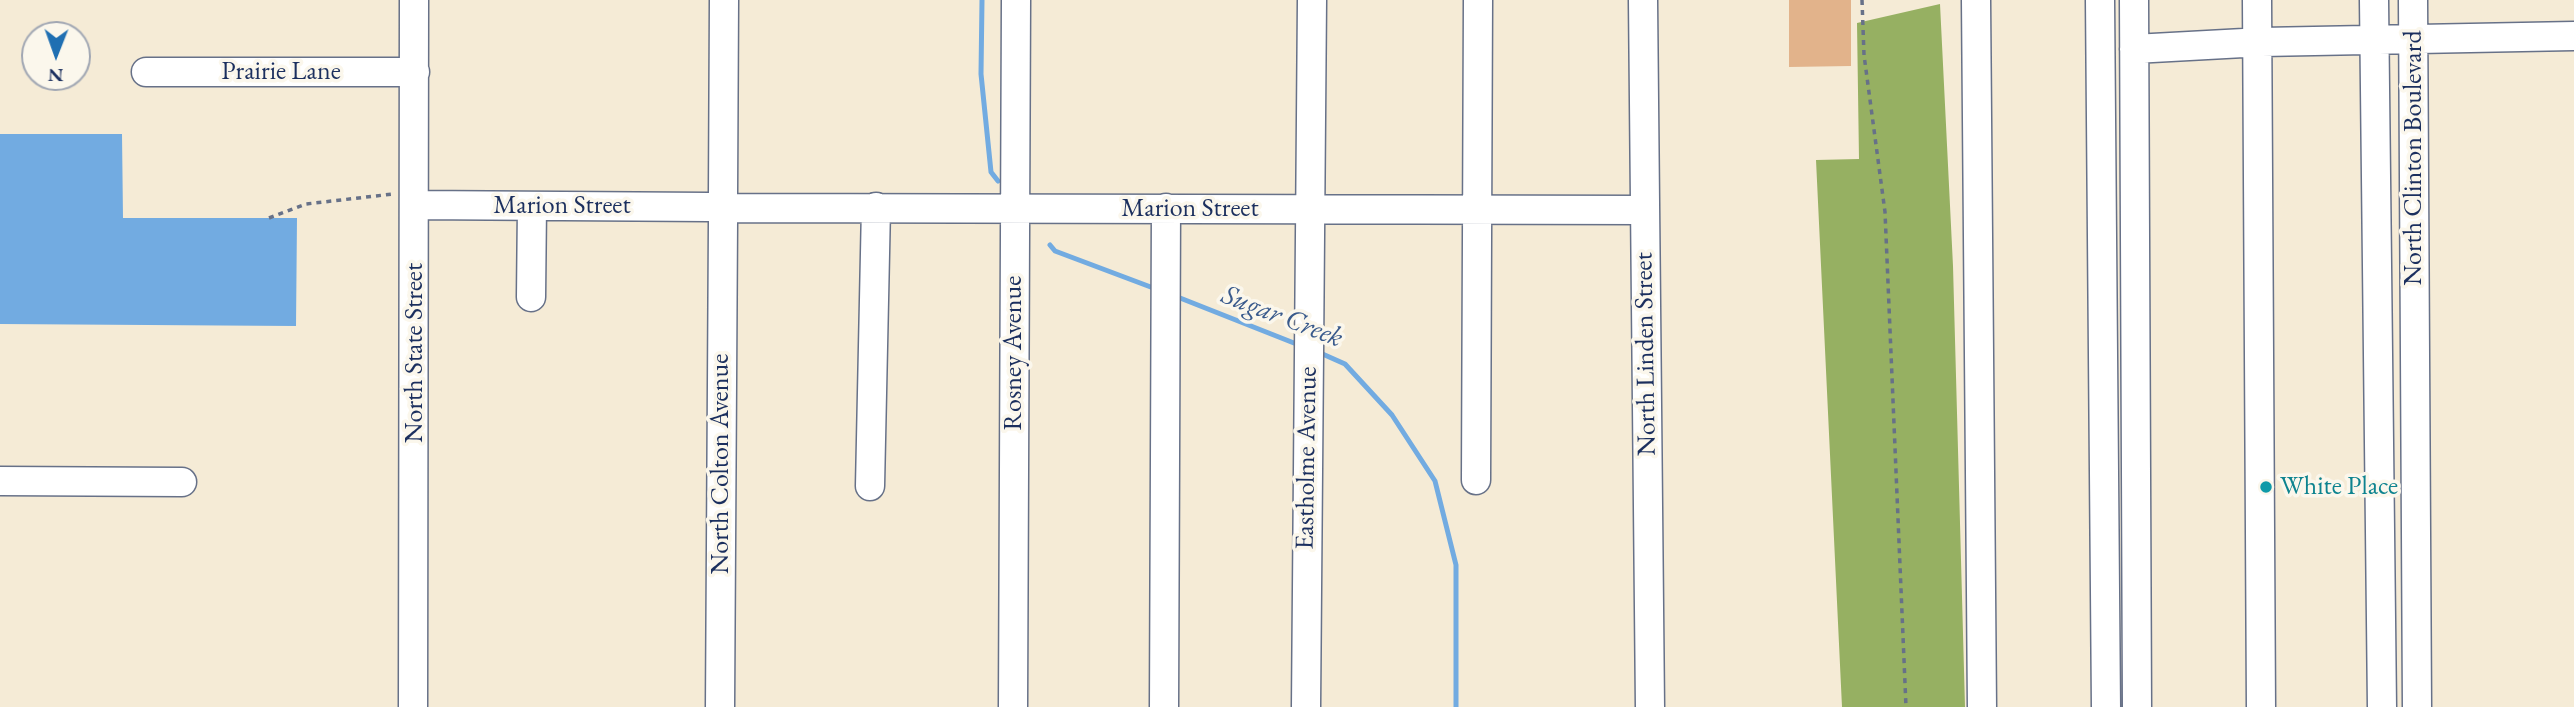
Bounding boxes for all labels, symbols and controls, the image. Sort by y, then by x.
north arrow [21,21,91,91]
street label: North Clinton Boulevard [2398,30,2430,286]
street label: Prairie Lane [221,56,341,88]
text: N [48,63,64,88]
street label: Marion Street [493,190,631,222]
street label: Marion Street [1121,193,1259,225]
street label: North Linden Street [1629,252,1663,456]
street label: North State Street [399,263,431,443]
street label: Rosney Avenue [998,276,1030,430]
water label: Sugar Creek [1217,279,1347,355]
street label: North Colton Avenue [705,354,737,574]
street label: Eastholme Avenue [1290,366,1324,550]
place label: White Place [2280,471,2398,503]
marker: White Place [2258,479,2274,495]

